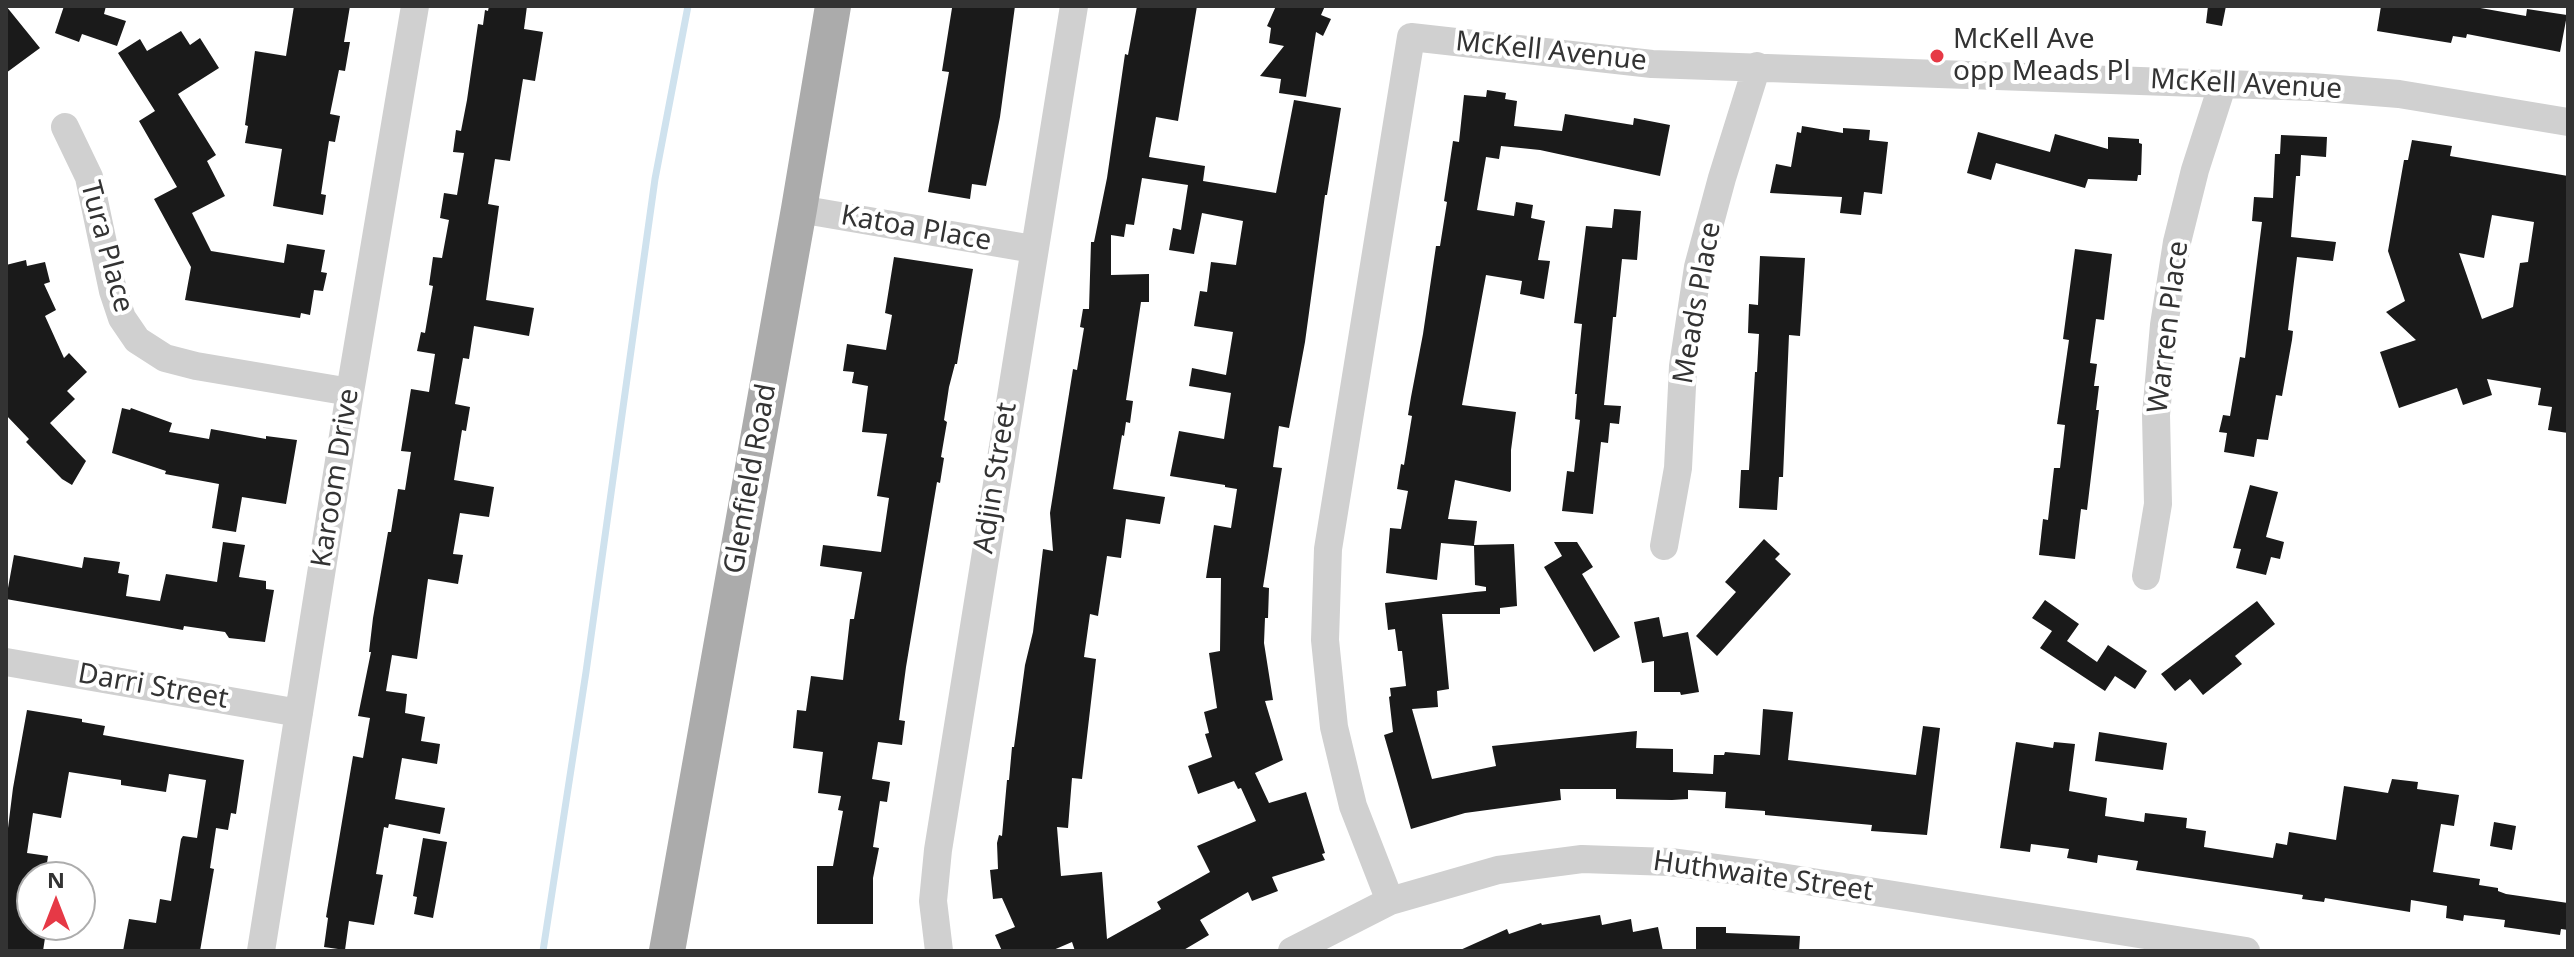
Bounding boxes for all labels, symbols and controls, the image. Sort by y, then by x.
place label: McKell Ave opp Meads Pl [1953,23,2131,89]
street label: McKell Avenue [1454,25,1648,79]
marker: McKell Ave opp Meads Pl [1928,47,1946,65]
street label: McKell Avenue [2149,63,2343,107]
street label: Tura Place [72,178,140,316]
street label: Katoa Place [838,199,994,259]
street label: Meads Place [1667,219,1729,387]
street label: Warren Place [2142,239,2196,415]
street label: Glenfield Road [718,381,784,577]
street label: Karoom Drive [305,386,367,570]
street label: Adjin Street [967,400,1025,556]
street label: Darri Street [75,657,231,717]
street label: Huthwaite Street [1651,845,1875,909]
north arrow [16,861,96,941]
text: N [47,864,65,894]

